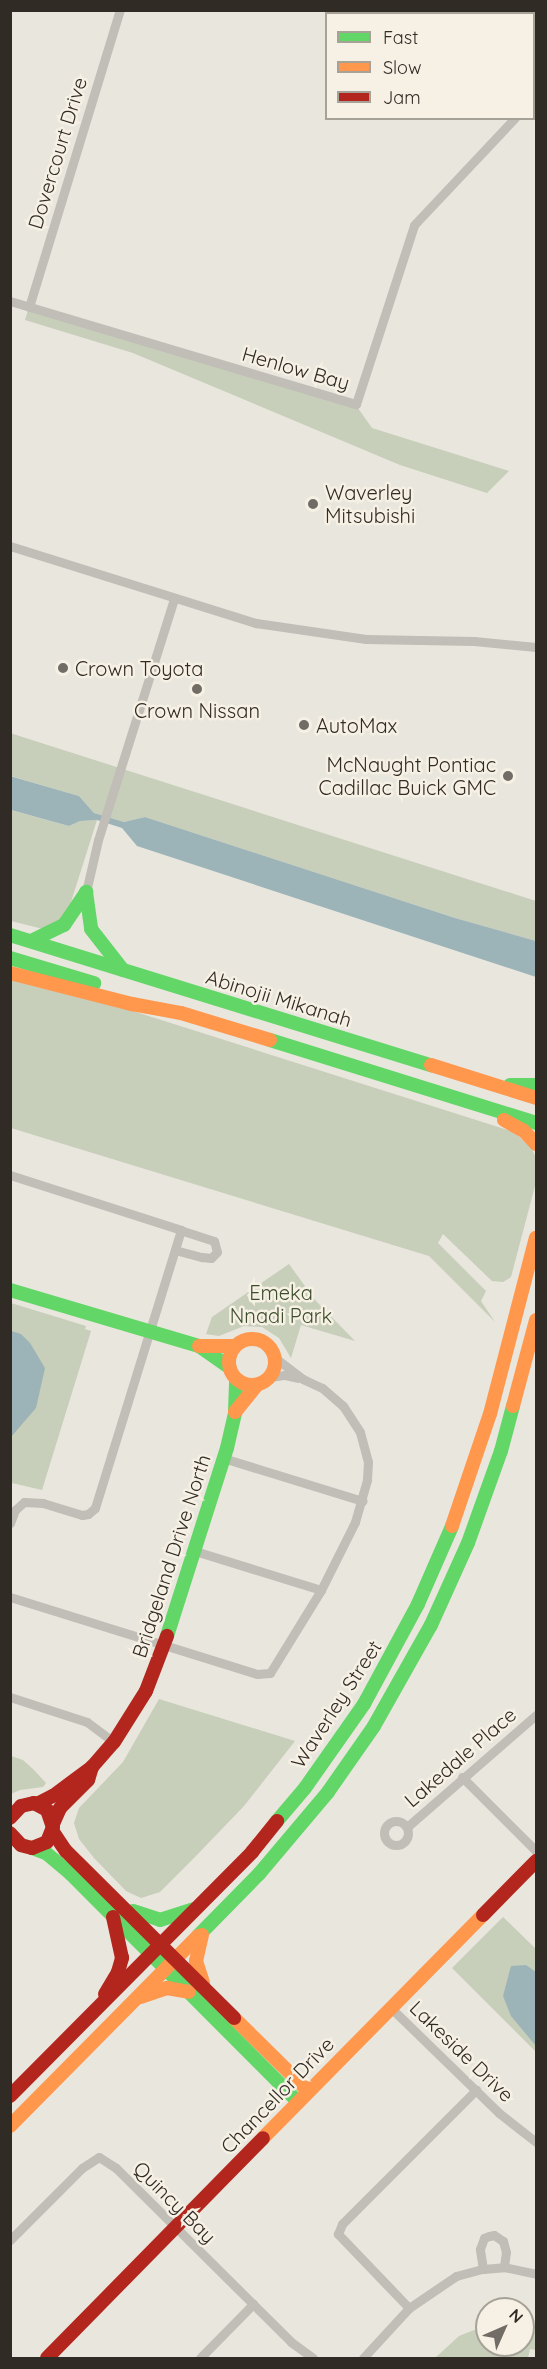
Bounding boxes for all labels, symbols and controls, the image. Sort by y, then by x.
legend [325,12,535,120]
text: Fast [383,26,418,49]
text: Slow [383,56,421,79]
street label: Dovercourt Drive [23,74,91,232]
text: Jam [383,86,421,109]
street label: Henlow Bay [239,341,353,395]
place label: Waverley Mitsubishi [325,480,415,527]
marker: Waverley Mitsubishi [306,497,320,511]
place label: Crown Toyota [75,656,203,680]
marker: Crown Toyota [56,661,70,675]
marker: Crown Nissan [190,682,204,696]
place label: Crown Nissan [134,698,260,722]
place label: AutoMax [316,713,397,737]
marker: AutoMax [297,718,311,732]
place label: McNaught Pontiac Cadillac Buick GMC [319,752,496,799]
marker: McNaught Pontiac Cadillac Buick GMC [501,769,515,783]
street label: Abinojii Mikanah [203,964,355,1032]
park label: Emeka Nnadi Park [230,1280,332,1327]
street label: Bridgeland Drive North [127,1451,215,1661]
street label: Waverley Street [286,1636,386,1772]
street label: Lakedale Place [399,1702,521,1812]
street label: Lakeside Drive [405,1995,519,2107]
street label: Chancellor Drive [216,2032,338,2158]
street label: Quincy Bay [129,2156,221,2248]
north arrow [475,2297,535,2357]
text: N [505,2304,528,2327]

